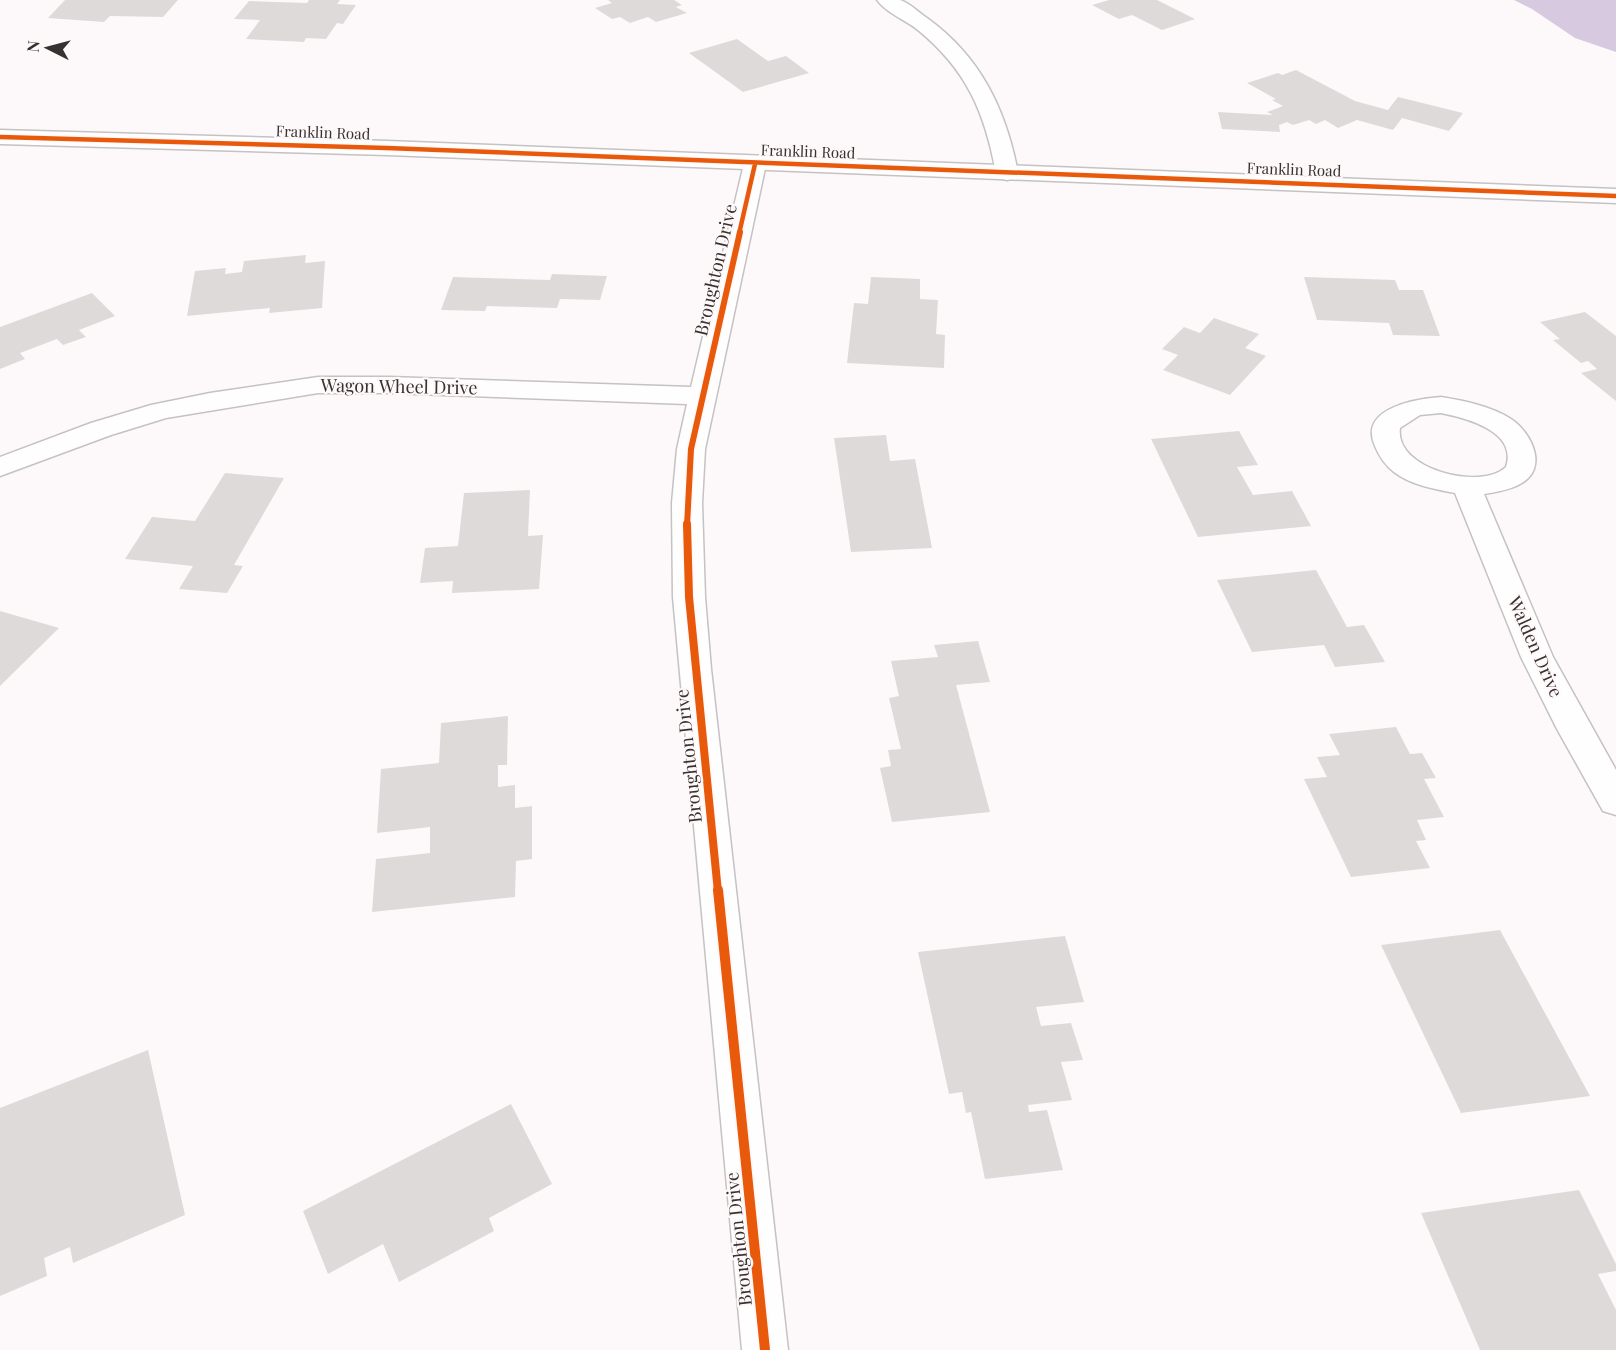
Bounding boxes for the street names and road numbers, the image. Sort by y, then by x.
street label: Franklin Road [275,120,371,144]
street label: Franklin Road [760,139,856,163]
street label: Franklin Road [1246,157,1342,181]
street label: Broughton Drive [688,201,742,338]
street label: Wagon Wheel Drive [319,373,478,399]
street label: Walden Drive [1503,591,1569,701]
street label: Broughton Drive [669,688,707,824]
street label: Broughton Drive [719,1171,757,1307]

